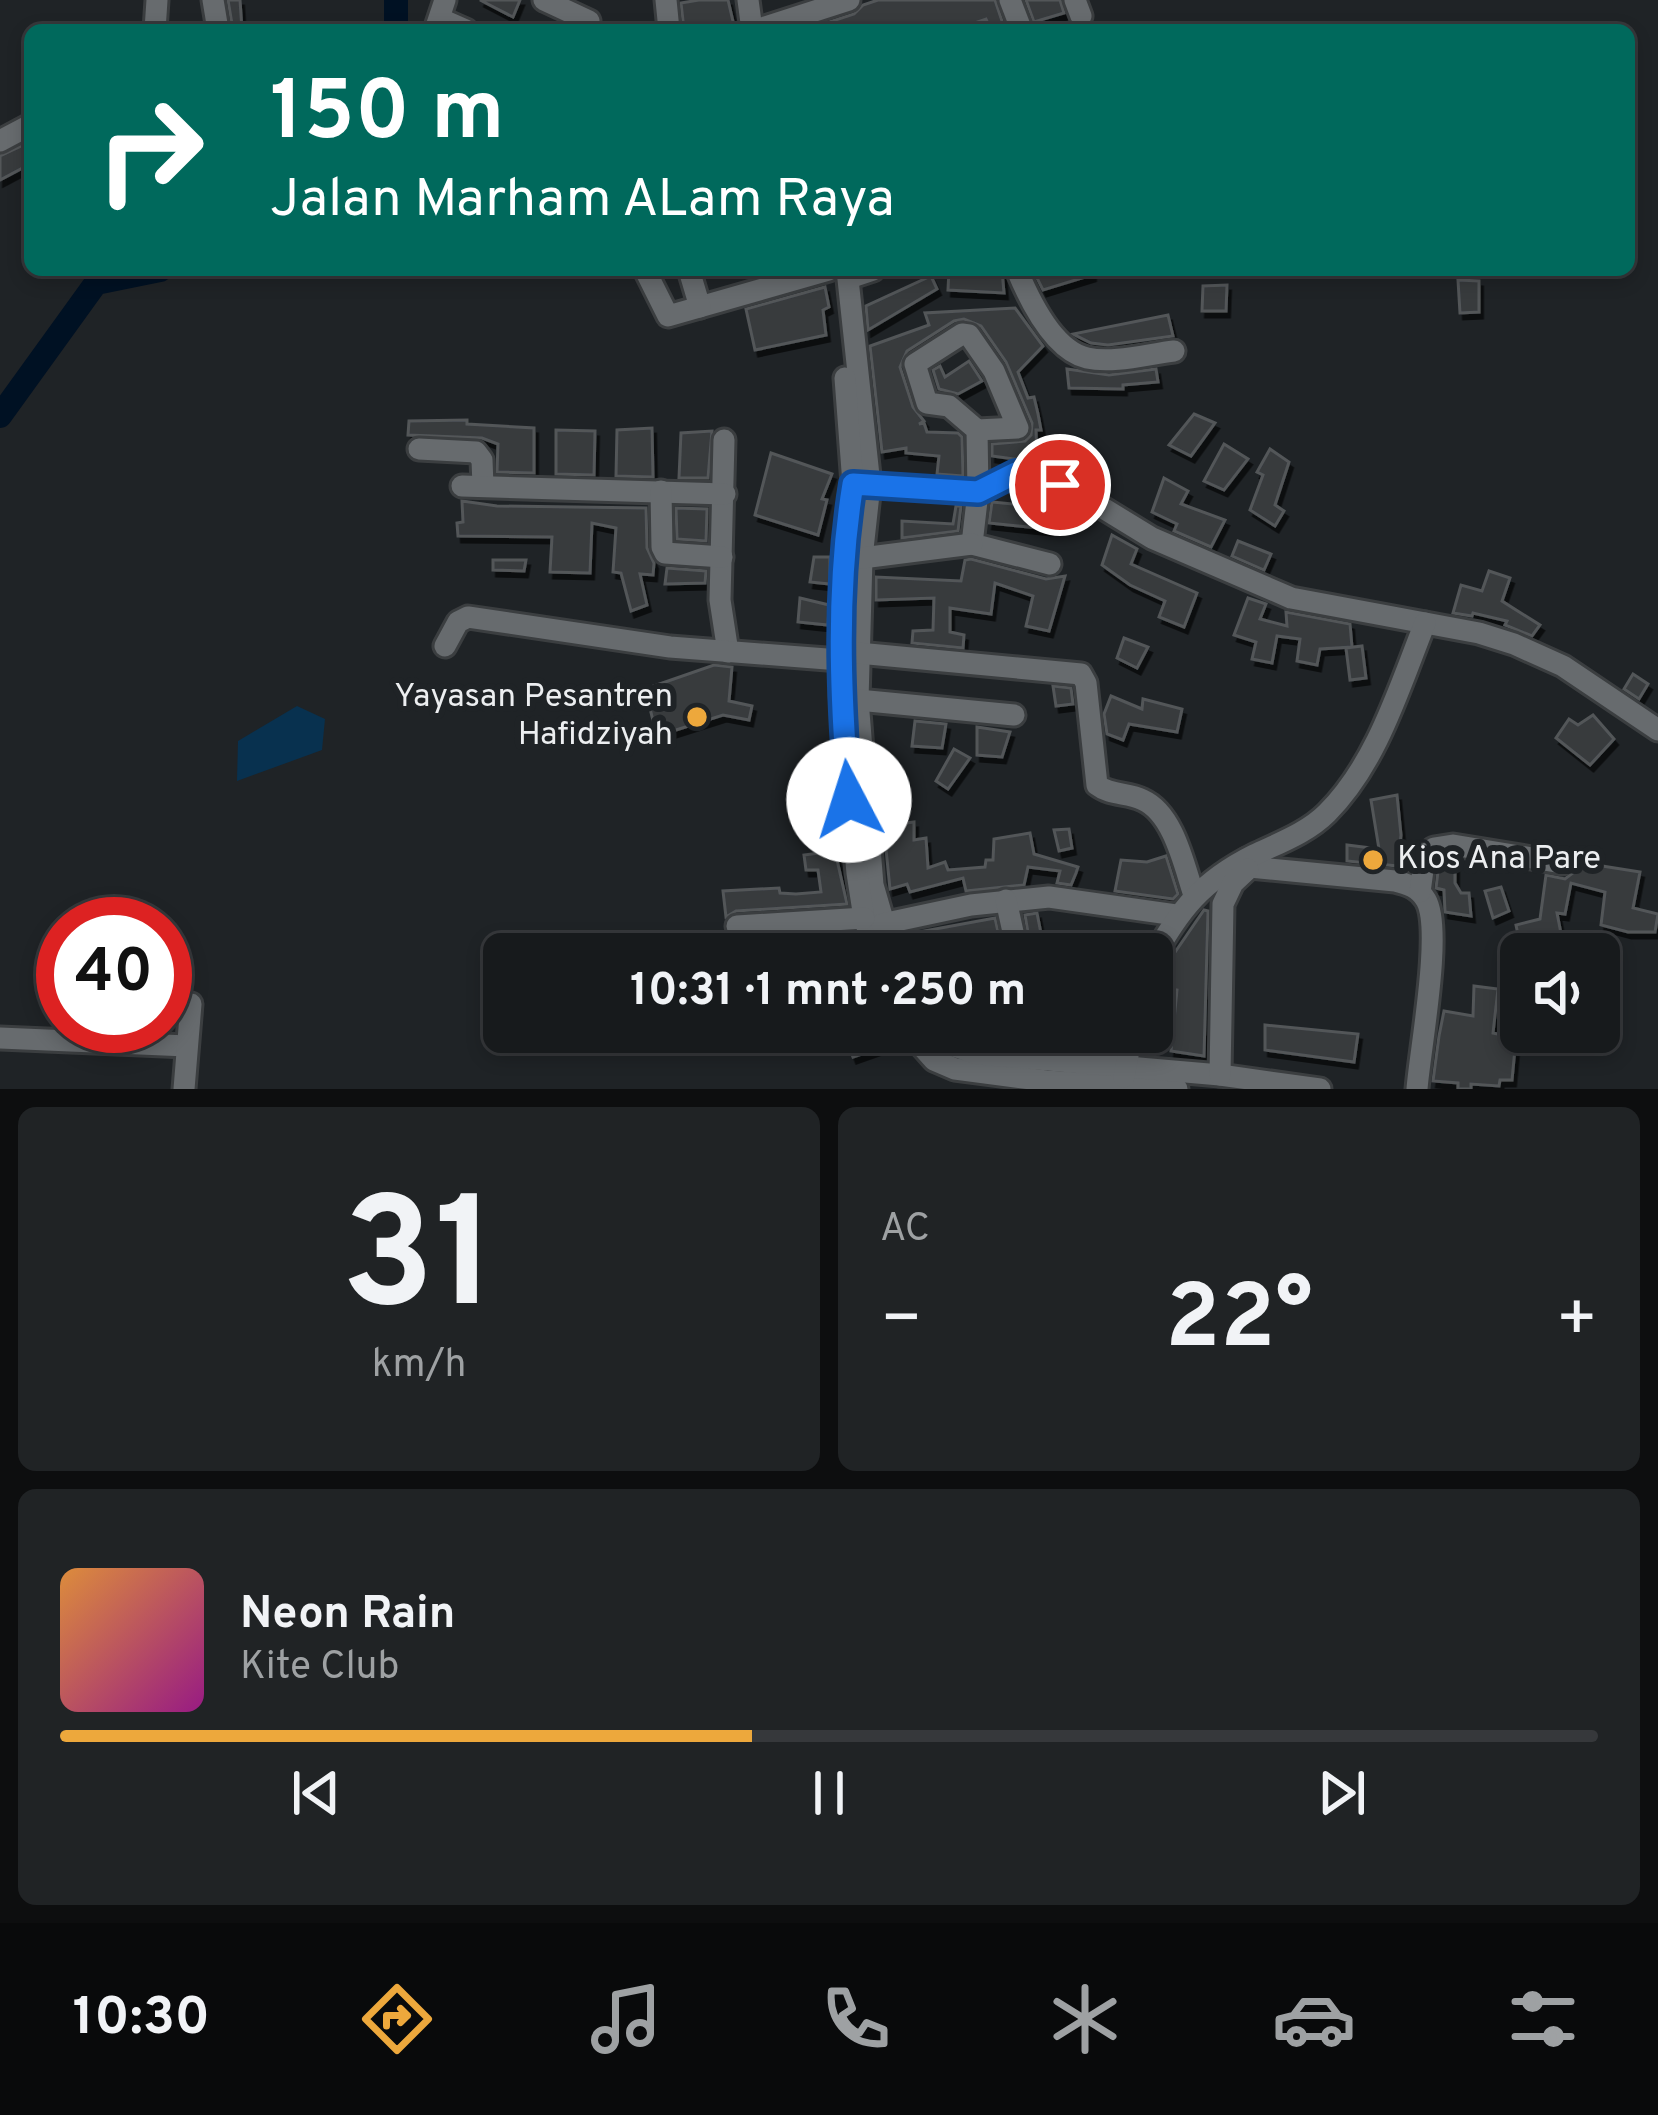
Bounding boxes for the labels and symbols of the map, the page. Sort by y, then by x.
pin [1009,434,1111,536]
place label: Yayasan Pesantren Hafidziyah [394,677,673,757]
marker: Yayasan Pesantren Hafidziyah [684,704,710,730]
position arrow [786,737,912,863]
place label: Kios Ana Pare [1397,839,1601,881]
marker: Kios Ana Pare [1360,847,1386,873]
speed limit sign: 40 [36,897,192,1053]

